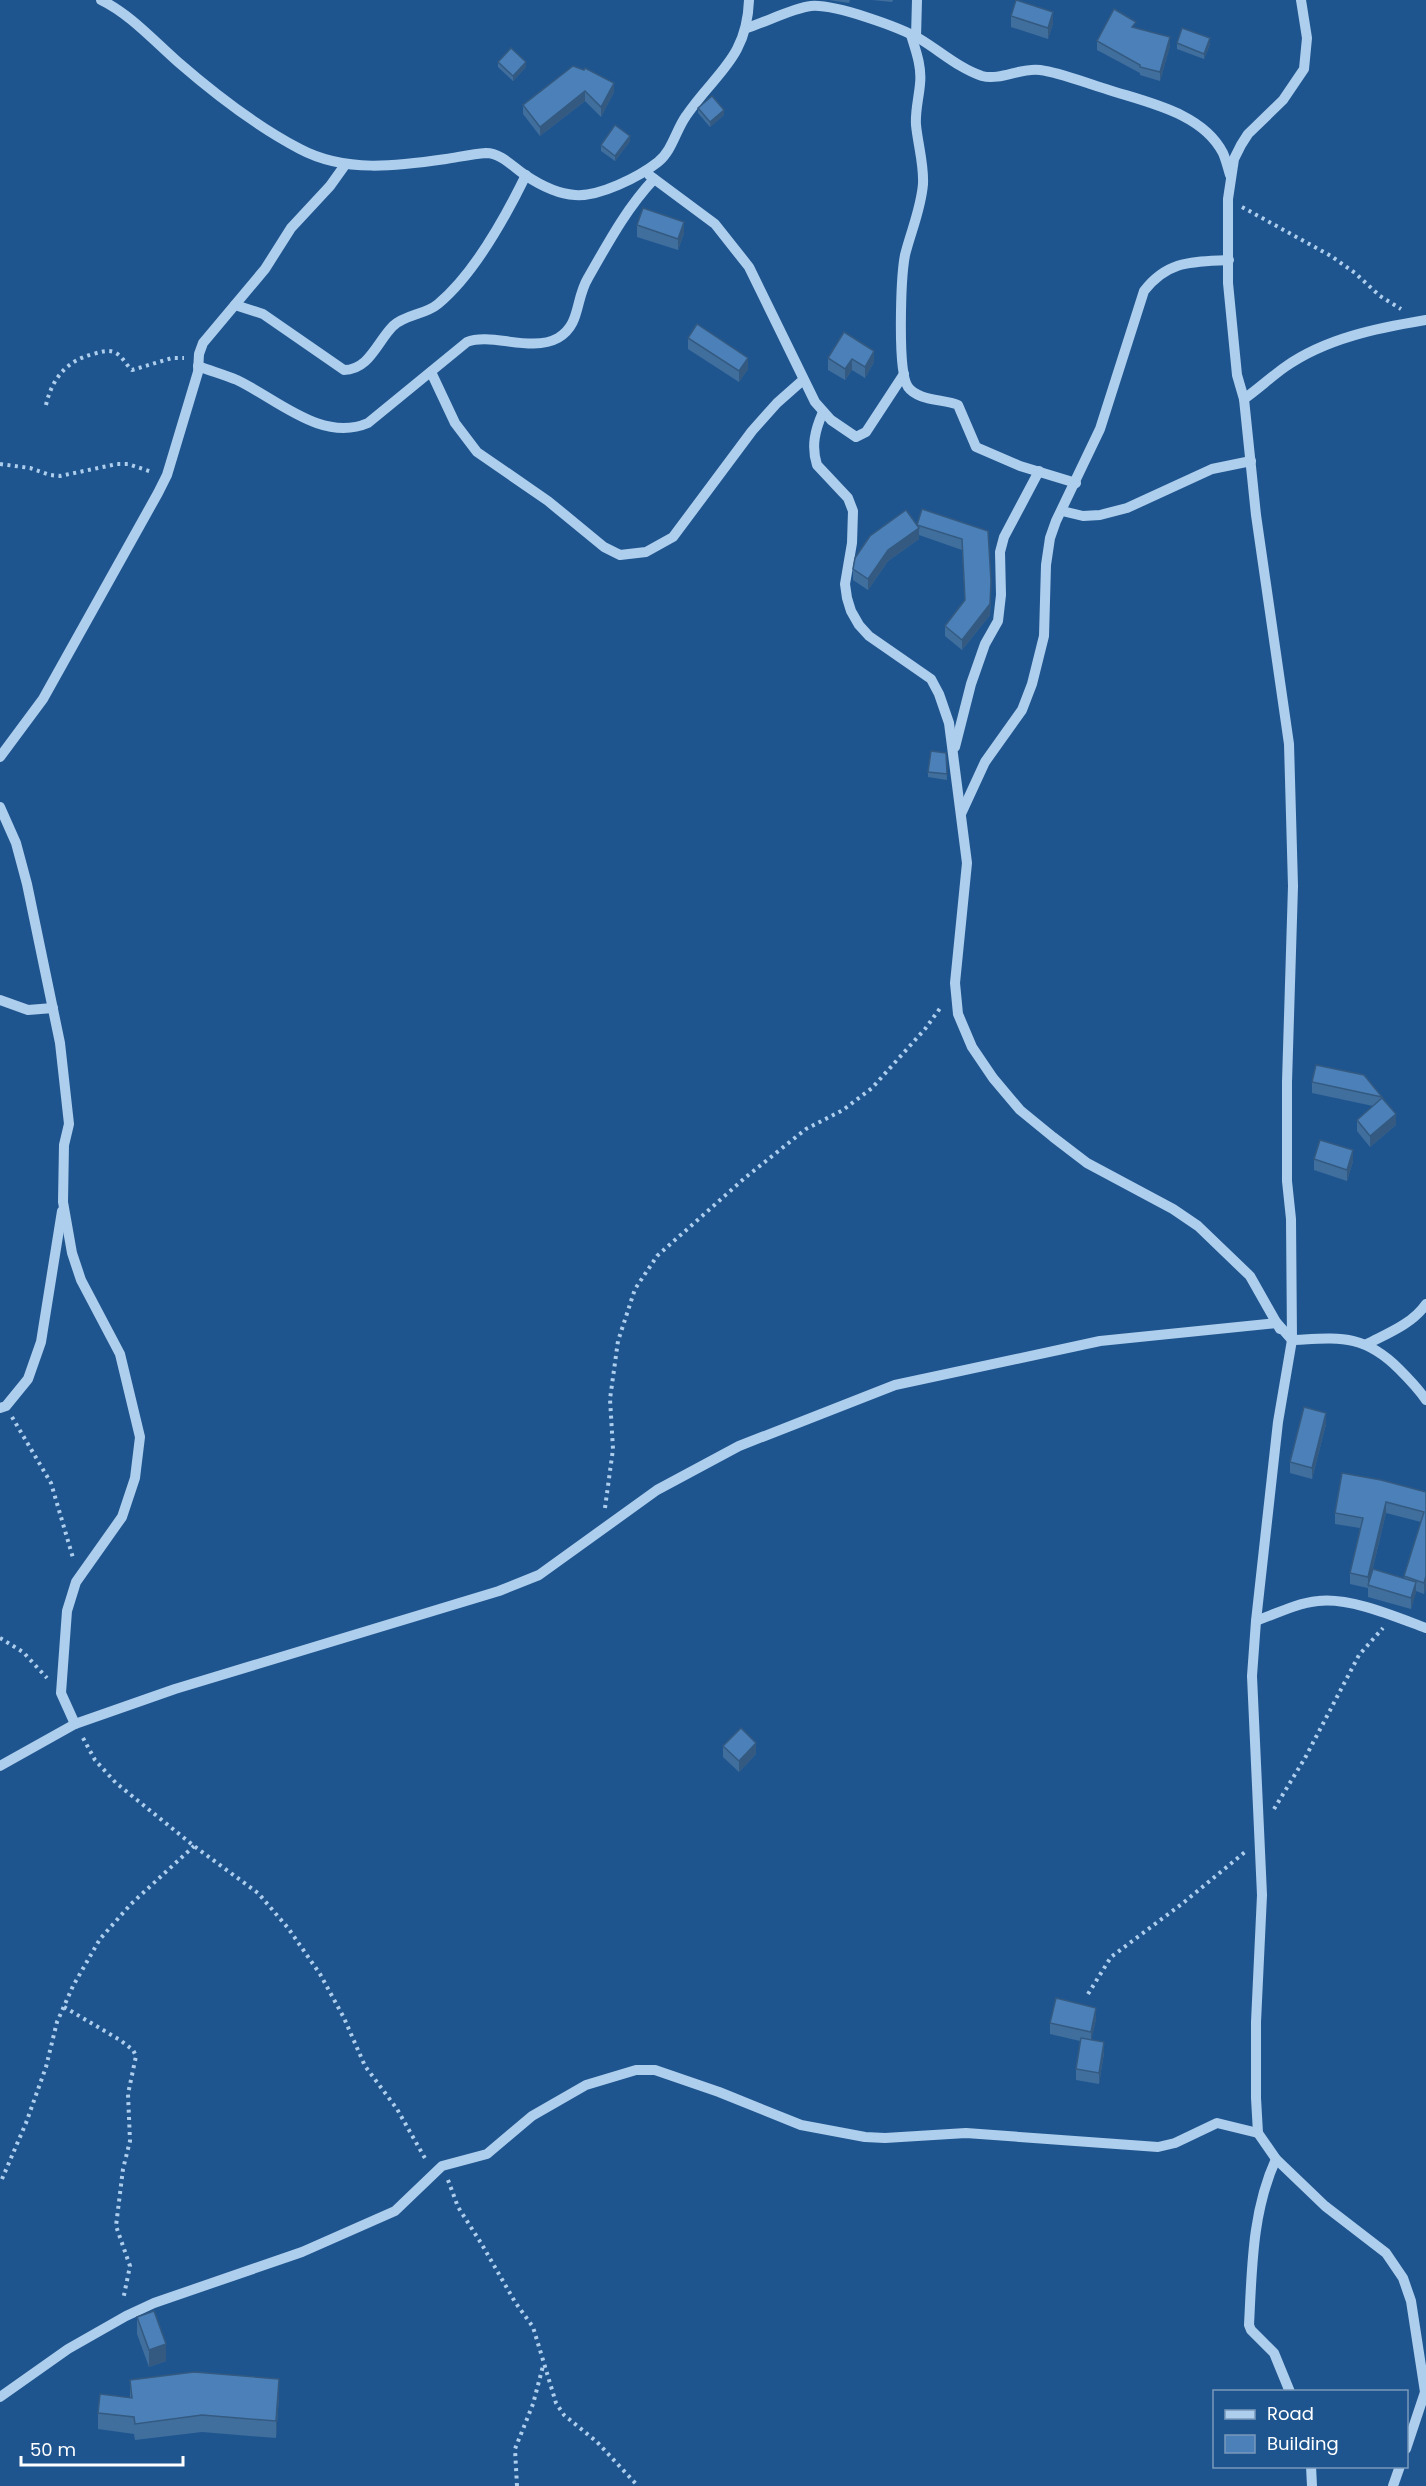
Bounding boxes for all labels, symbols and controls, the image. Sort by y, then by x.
legend [1213,2390,1408,2468]
text: Road [1267,2401,1314,2426]
scale bar [21,2429,183,2467]
text: Building [1267,2431,1339,2456]
text: 50 m [30,2437,76,2462]

